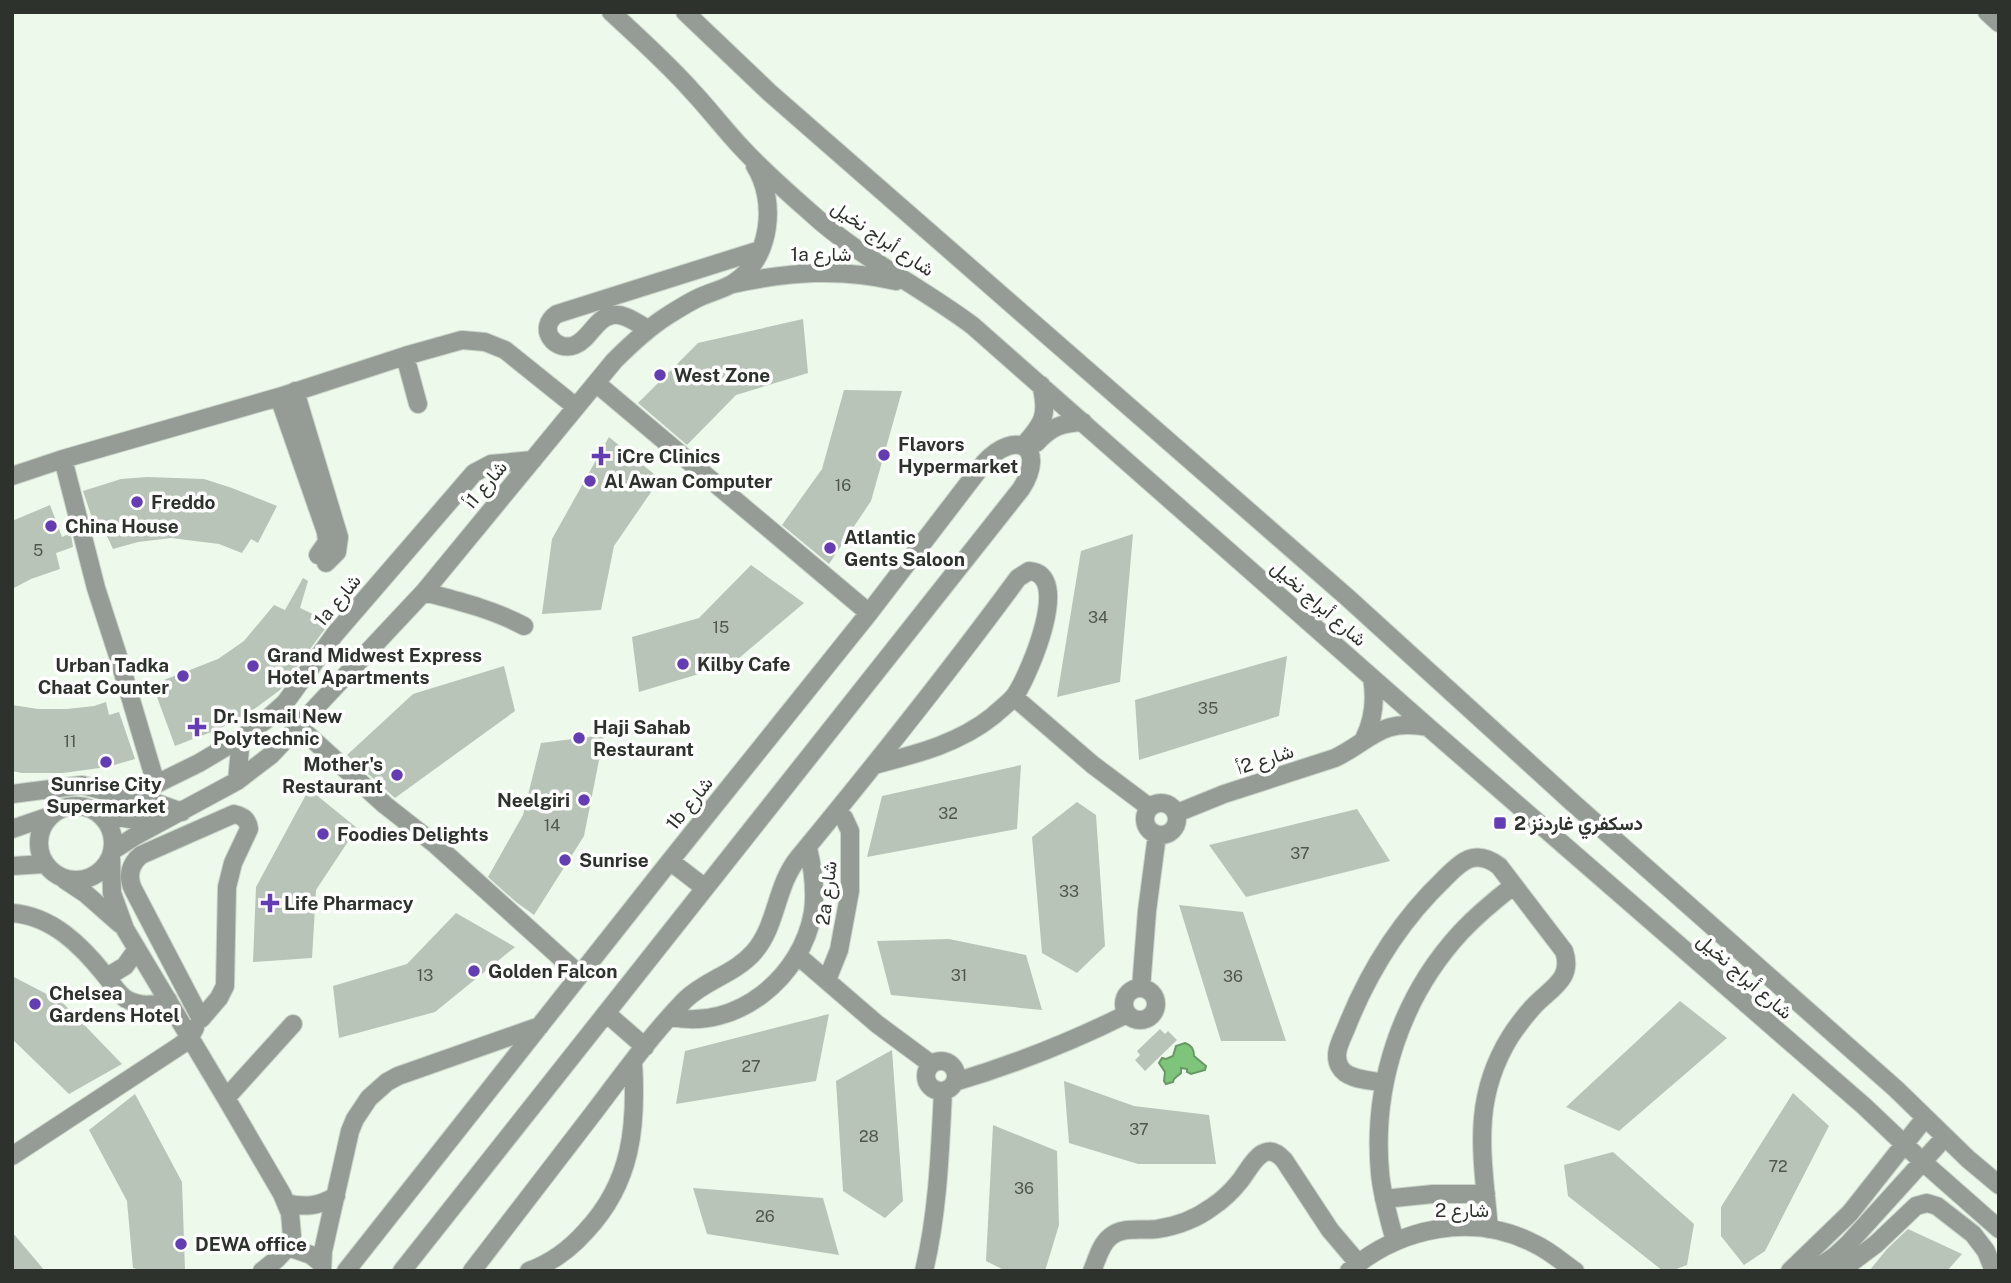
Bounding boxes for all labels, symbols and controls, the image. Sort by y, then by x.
street label: شارع أبراج نخيل [826,196,939,282]
street label: 1a شارع [790,243,852,267]
place label: West Zone [674,364,770,386]
marker: West Zone [652,367,668,383]
place label: Flavors Hypermarket [898,433,1018,477]
place label: iCre Clinics [617,445,720,467]
marker: iCre Clinics [591,446,611,466]
marker: Flavors Hypermarket [876,447,892,463]
street label: شارع 1أ [459,456,513,513]
place label: Al Awan Computer [604,470,773,492]
marker: Al Awan Computer [582,473,598,489]
house number: 16 [835,476,851,495]
place label: Freddo [151,491,216,513]
marker: Freddo [129,494,145,510]
place label: China House [65,515,179,537]
marker: China House [43,518,59,534]
place label: Atlantic Gents Saloon [844,526,965,570]
marker: Atlantic Gents Saloon [822,540,838,556]
house number: 5 [33,541,43,560]
street label: شارع أبراج نخيل [1265,556,1371,652]
street label: 1a شارع [309,570,367,632]
house number: 34 [1088,608,1108,627]
house number: 15 [713,618,729,637]
place label: Grand Midwest Express Hotel Apartments [267,644,482,688]
place label: Kilby Cafe [697,653,791,675]
place label: Urban Tadka Chaat Counter [38,654,169,698]
marker: Kilby Cafe [675,656,691,672]
marker: Grand Midwest Express Hotel Apartments [245,658,261,674]
marker: Urban Tadka Chaat Counter [175,668,191,684]
house number: 35 [1198,699,1218,718]
place label: Dr. Ismail New Polytechnic [213,705,342,749]
place label: Haji Sahab Restaurant [593,716,694,760]
marker: Dr. Ismail New Polytechnic [187,717,207,737]
marker: Haji Sahab Restaurant [571,730,587,746]
house number: 11 [63,732,77,751]
street label: شارع 2أ [1234,739,1297,780]
place label: Mother's Restaurant [282,753,383,797]
marker: Sunrise City Supermarket [98,754,114,770]
marker: Mother's Restaurant [389,767,405,783]
street label: 1b شارع [661,772,719,835]
place label: Sunrise City Supermarket [46,773,166,817]
place label: Neelgiri [497,789,570,811]
marker: Neelgiri [576,792,592,808]
house number: 32 [938,804,958,823]
place label: دسكفري غاردنز 2 [1514,812,1643,840]
marker: دسكفري غاردنز 2 [1492,815,1508,831]
house number: 14 [544,816,560,835]
place label: Foodies Delights [337,823,488,845]
marker: Foodies Delights [315,826,331,842]
house number: 37 [1290,844,1310,863]
place label: Sunrise [579,849,649,871]
marker: Sunrise [557,852,573,868]
street label: 2a شارع [811,860,843,927]
house number: 33 [1059,882,1079,901]
place label: Life Pharmacy [284,892,414,914]
marker: Life Pharmacy [262,895,278,911]
street label: شارع أبراج نخيل [1691,929,1797,1025]
place label: Golden Falcon [488,960,618,982]
marker: Golden Falcon [466,963,482,979]
house number: 13 [417,966,433,985]
house number: 31 [951,966,967,985]
house number: 36 [1223,967,1243,986]
place label: Chelsea Gardens Hotel [49,982,180,1026]
marker: Chelsea Gardens Hotel [27,996,43,1012]
house number: 27 [741,1057,761,1076]
house number: 37 [1129,1120,1149,1139]
house number: 28 [859,1127,879,1146]
house number: 72 [1768,1157,1788,1176]
house number: 36 [1014,1179,1034,1198]
street label: شارع 2 [1435,1199,1489,1223]
house number: 26 [755,1207,775,1226]
place label: DEWA office [195,1233,307,1255]
marker: DEWA office [173,1236,189,1252]

